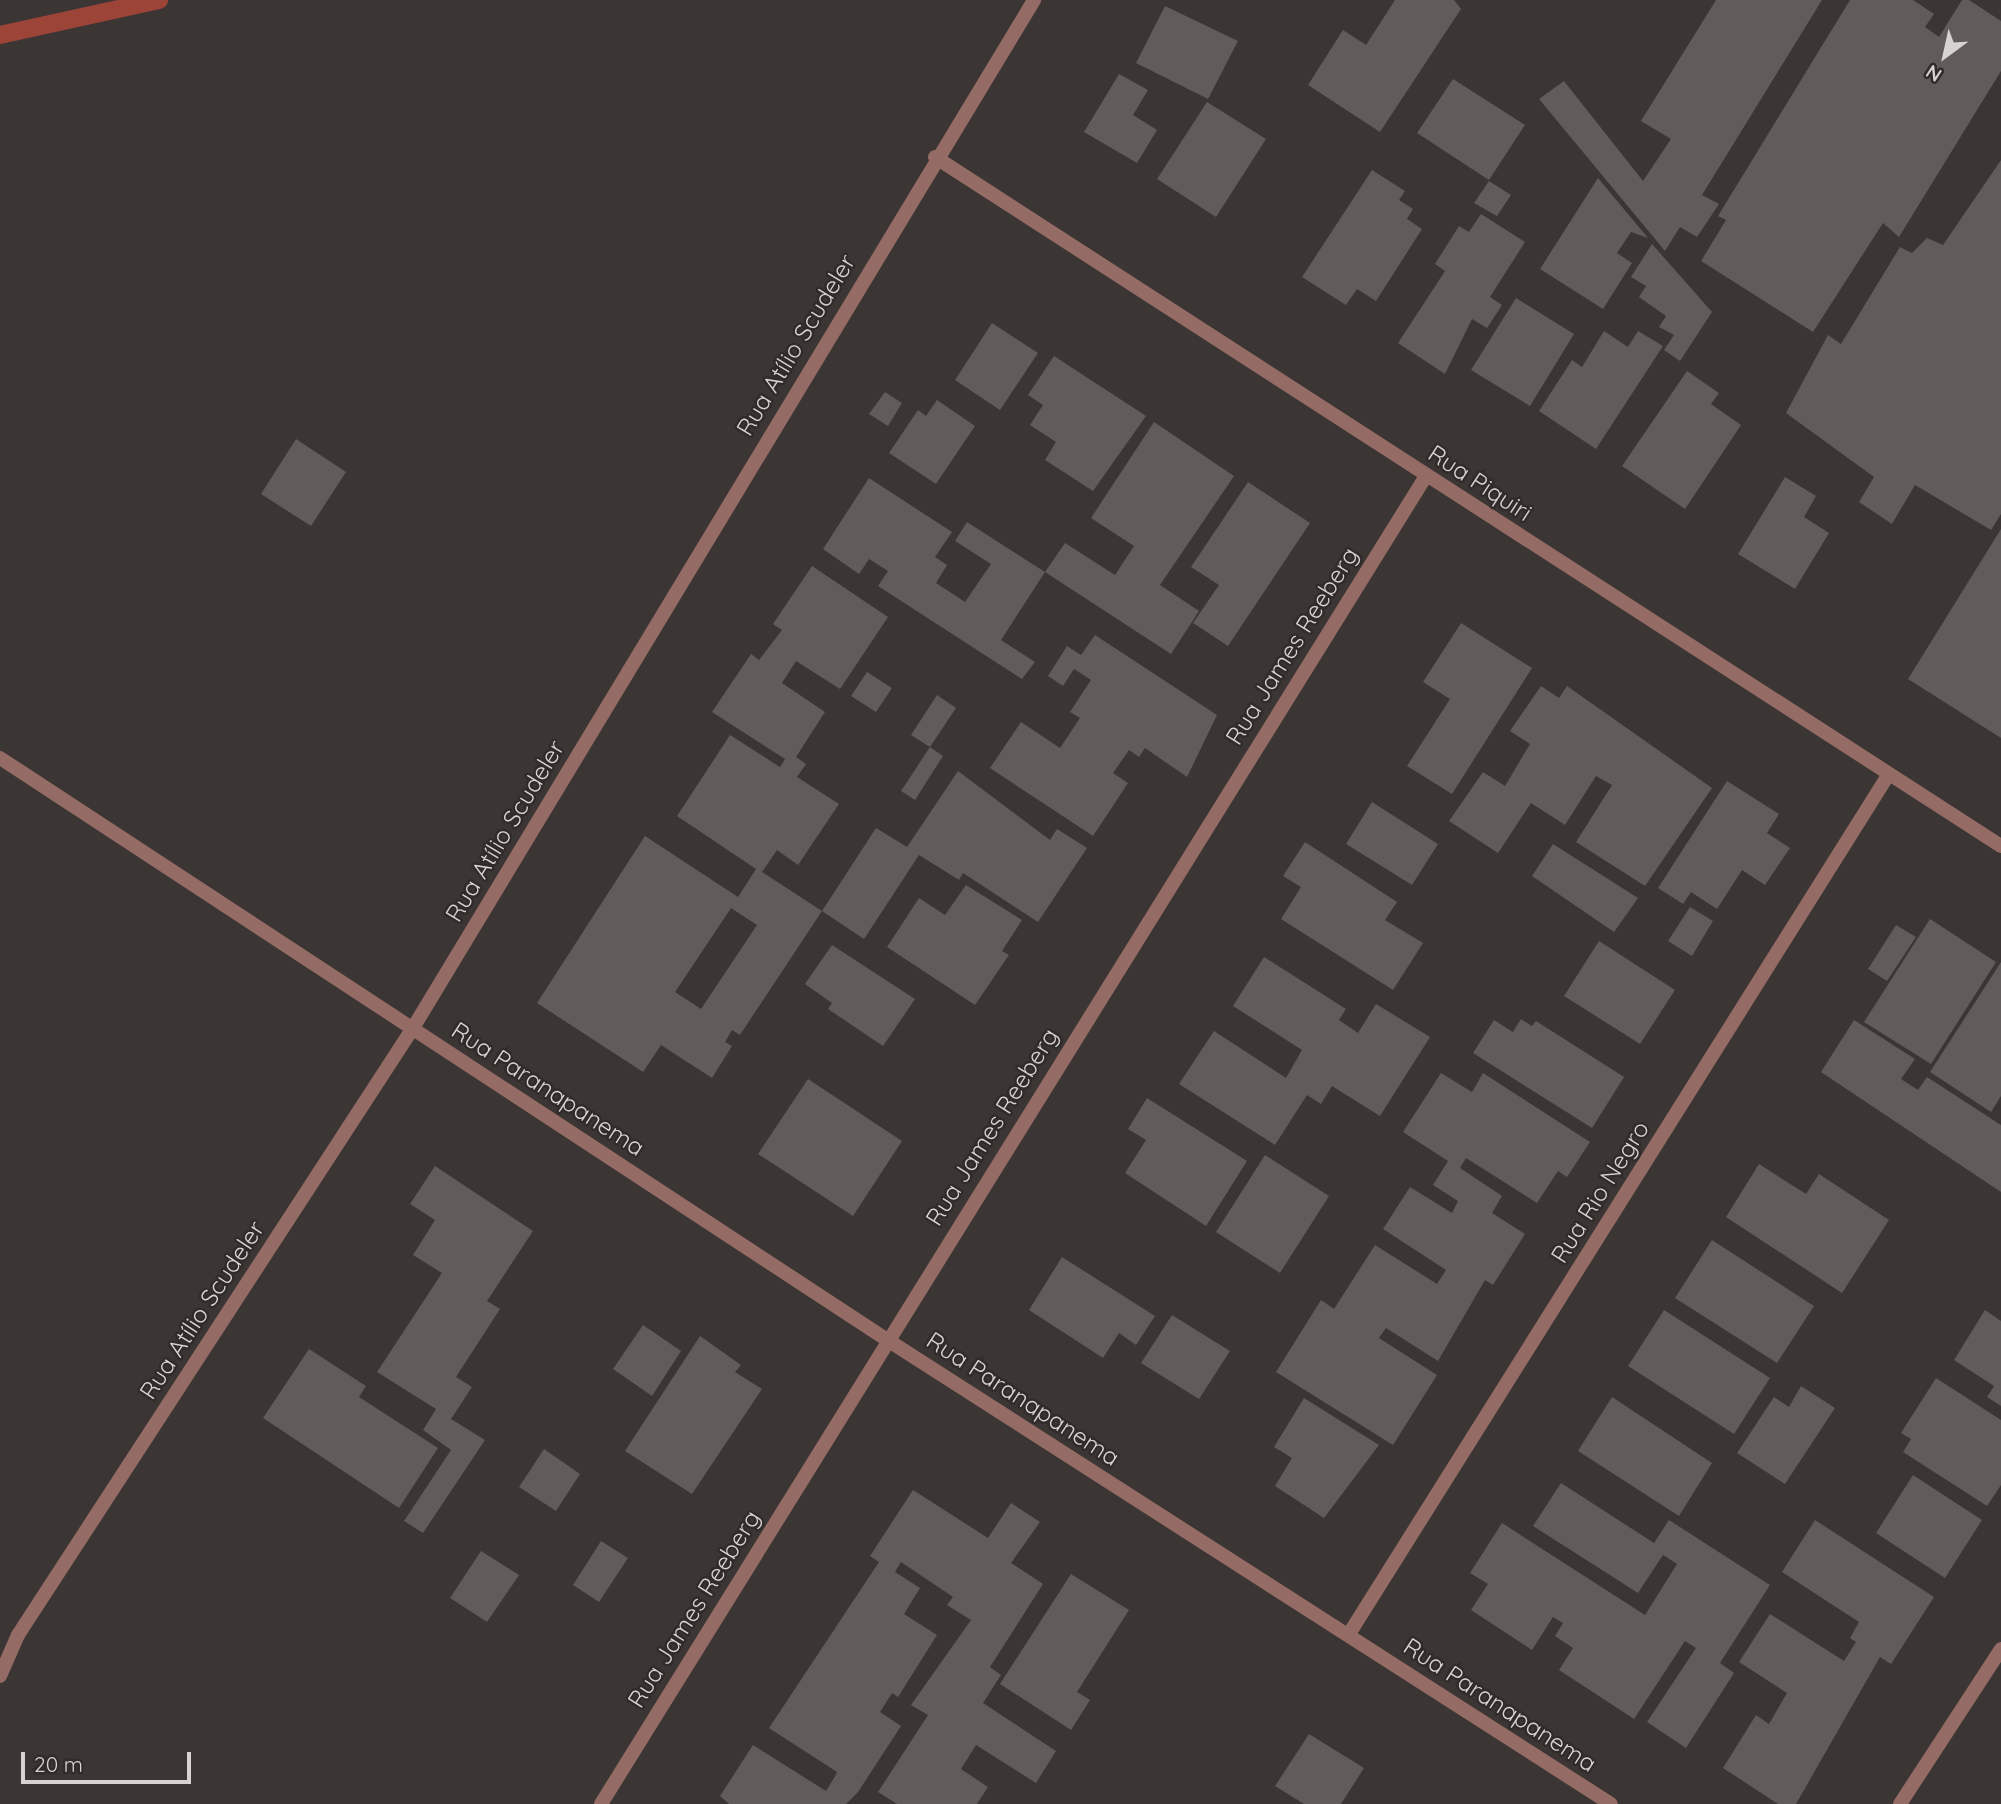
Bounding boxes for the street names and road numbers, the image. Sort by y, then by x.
street label: Rua Atílio Scudeler [730,249,862,441]
street label: Rua Piquiri [1423,439,1537,527]
street label: Rua James Reeberg [1220,542,1364,750]
street label: Rua Atílio Scudeler [439,735,571,927]
street label: Rua Paranapanema [446,1016,650,1162]
street label: Rua James Reeberg [920,1023,1064,1231]
street label: Rua Rio Negro [1545,1116,1655,1268]
street label: Rua Atílio Scudeler [134,1215,270,1405]
street label: Rua Paranapanema [921,1326,1125,1472]
street label: Rua James Reeberg [622,1505,766,1713]
street label: Rua Paranapanema [1398,1632,1602,1778]

